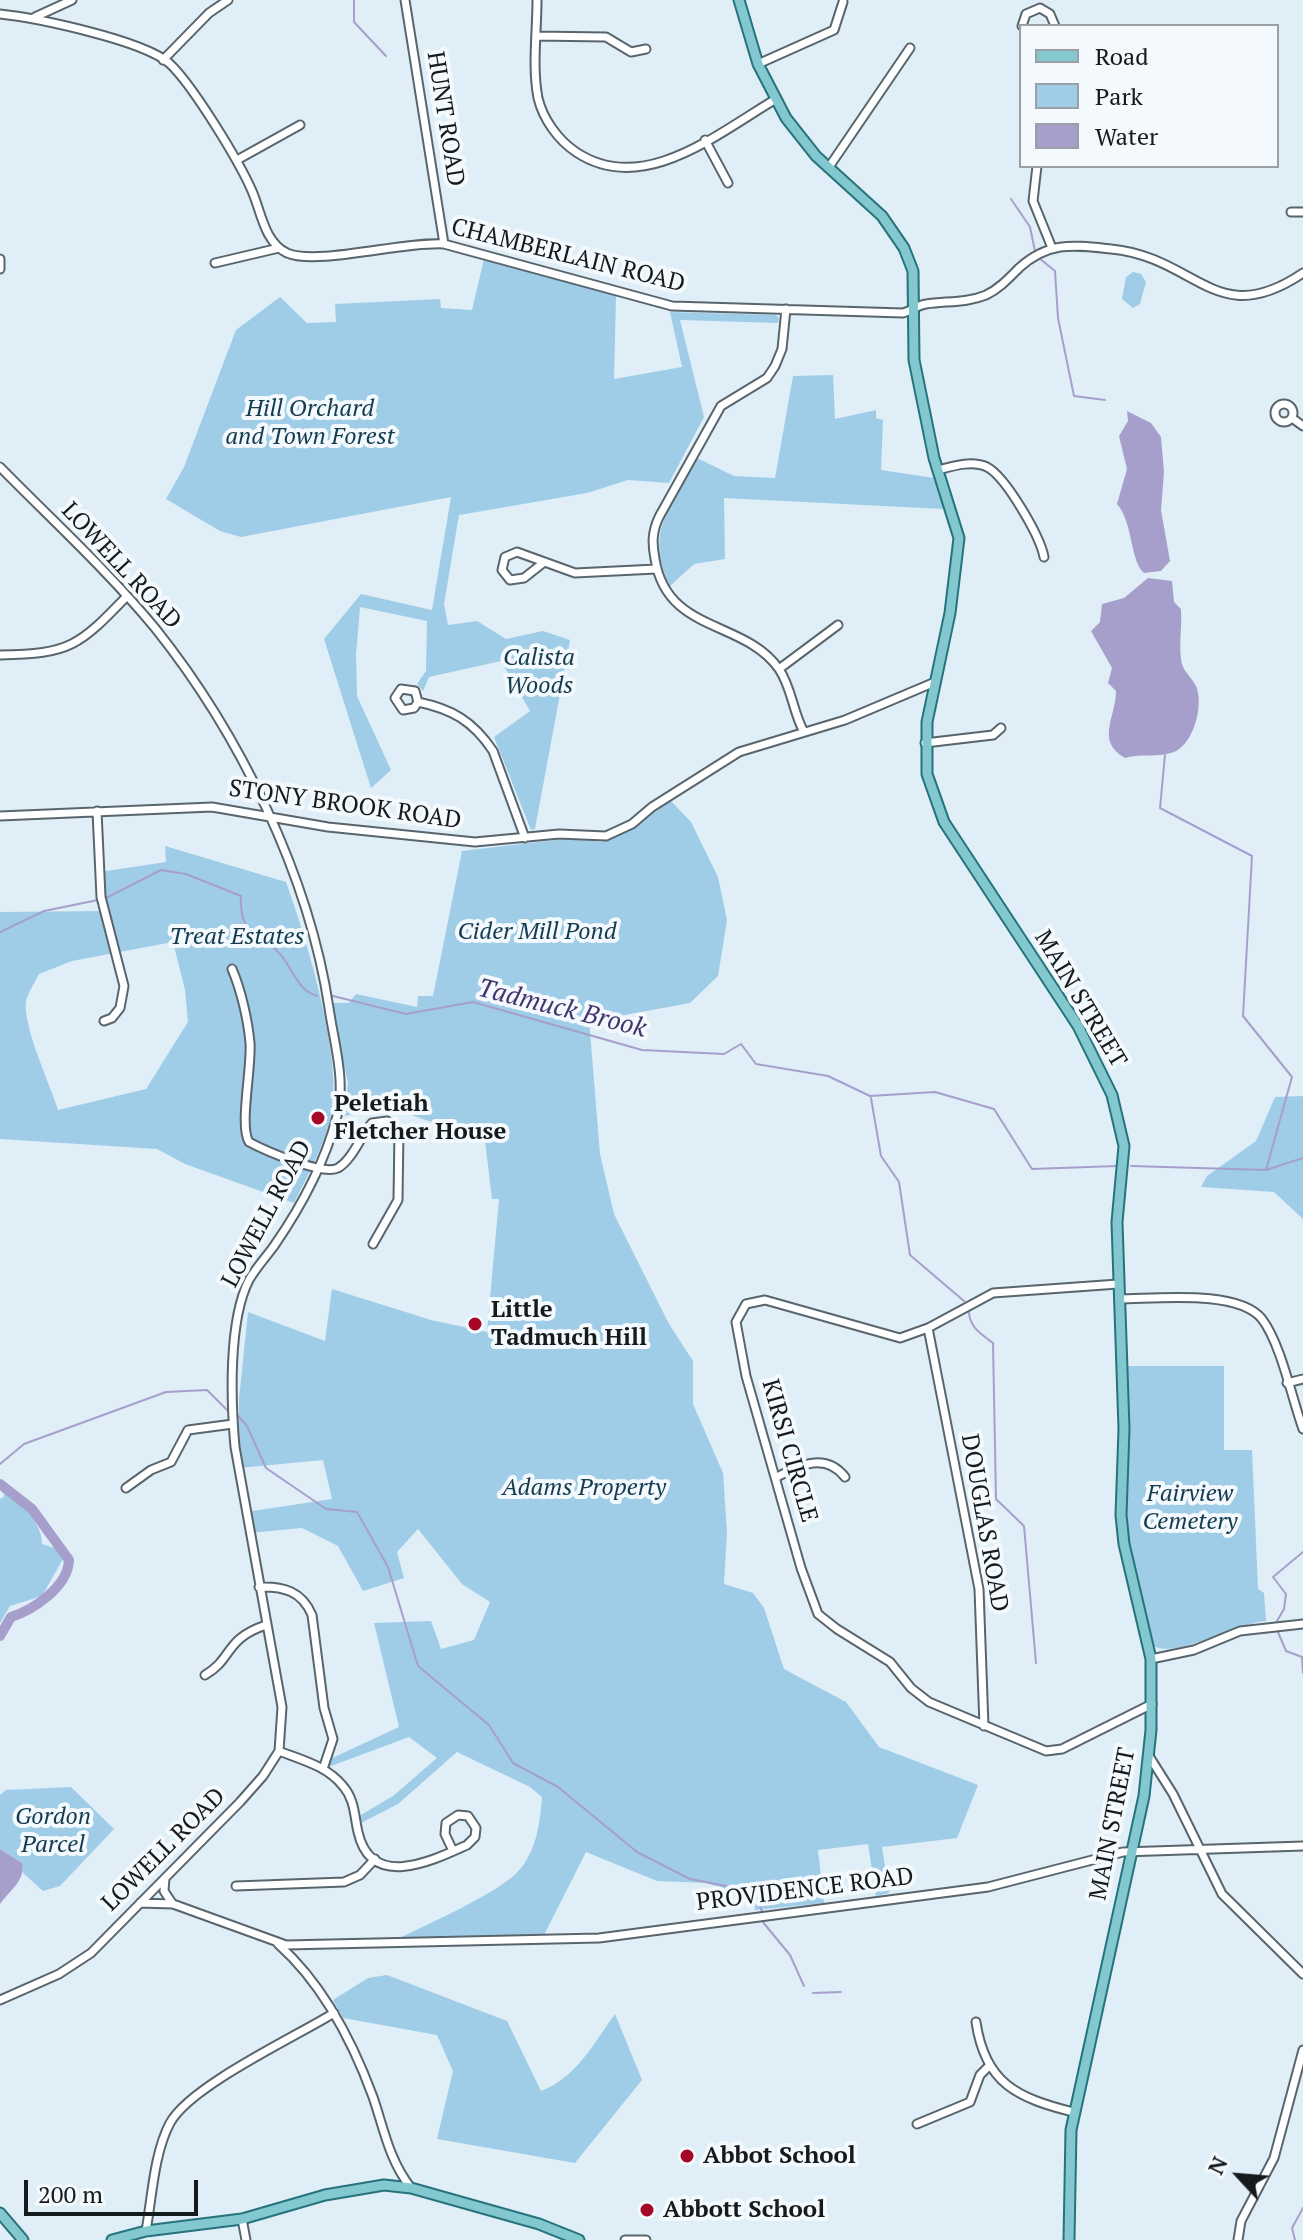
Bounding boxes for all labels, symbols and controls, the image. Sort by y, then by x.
legend [1019,24,1279,168]
text: Road [1095,40,1149,72]
street label: HUNT ROAD [420,49,470,189]
text: Park [1095,80,1143,112]
text: Water [1095,120,1158,152]
street label: CHAMBERLAIN ROAD [448,213,688,299]
park label: Hill Orchard and Town Forest [225,395,395,451]
street label: LOWELL ROAD [55,497,187,635]
park label: Calista Woods [503,644,575,700]
street label: STONY BROOK ROAD [227,774,463,836]
park label: Cider Mill Pond [457,918,617,946]
park label: Treat Estates [170,923,304,951]
street label: MAIN STREET [1028,925,1132,1073]
water label: Tadmuck Brook [475,973,649,1045]
place label: Peletiah Fletcher House [334,1090,506,1146]
marker: Peletiah Fletcher House [309,1109,327,1127]
street label: LOWELL ROAD [216,1135,318,1293]
place label: Little Tadmuch Hill [491,1296,647,1352]
marker: Little Tadmuch Hill [466,1315,484,1333]
street label: KIRSI CIRCLE [755,1376,823,1526]
street label: DOUGLAS ROAD [954,1432,1014,1614]
park label: Adams Property [502,1474,666,1502]
park label: Fairview Cemetery [1143,1480,1237,1536]
street label: MAIN STREET [1084,1745,1142,1903]
street label: LOWELL ROAD [96,1782,232,1918]
park label: Gordon Parcel [15,1803,91,1859]
street label: PROVIDENCE ROAD [695,1862,915,1918]
north arrow [1199,2136,1279,2216]
place label: Abbot School [703,2142,856,2170]
marker: Abbot School [678,2147,696,2165]
text: N [1200,2151,1234,2179]
scale bar [28,2164,202,2214]
text: 200 m [38,2178,103,2210]
place label: Abbott School [663,2196,825,2224]
marker: Abbott School [638,2201,656,2219]

